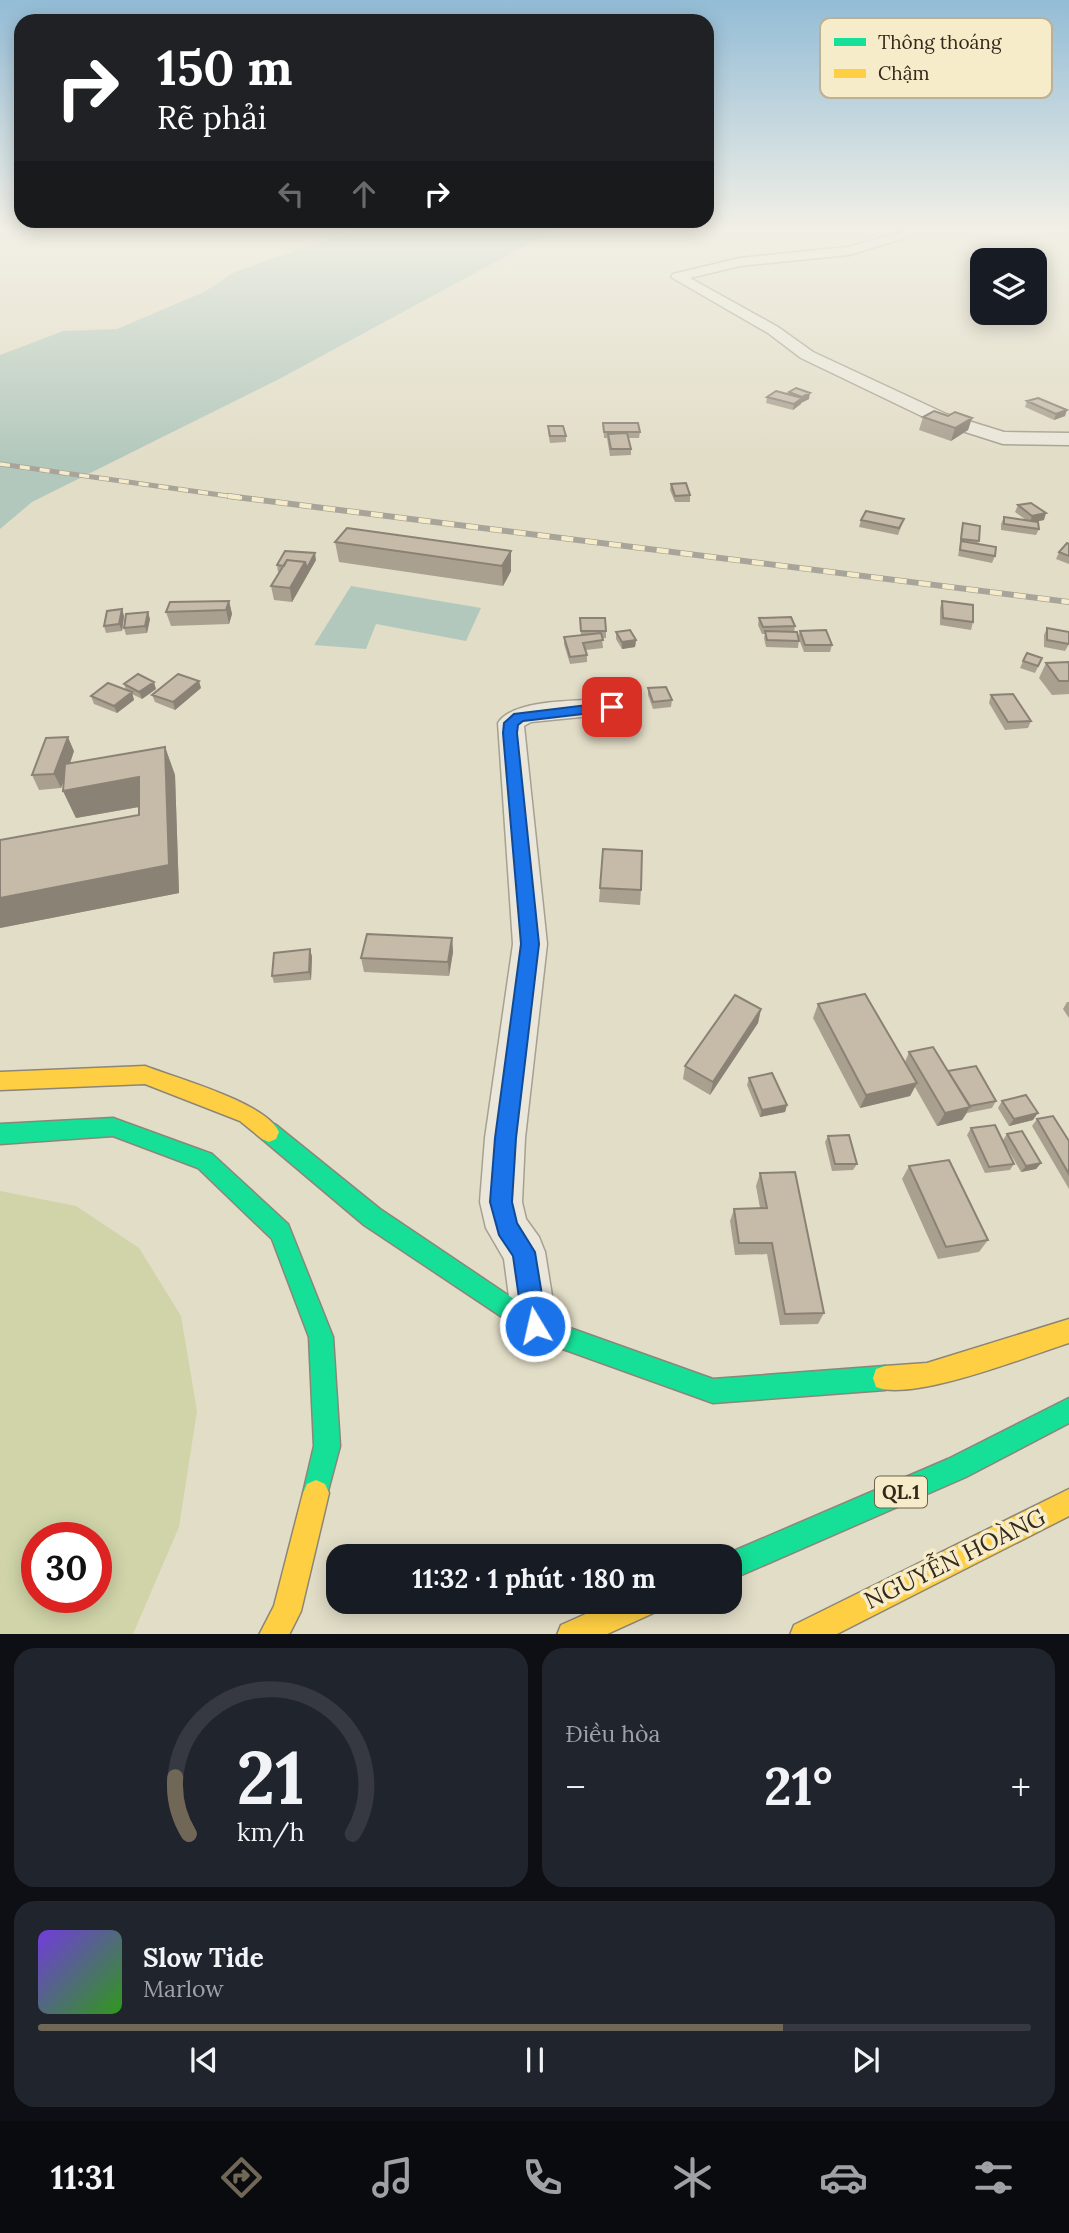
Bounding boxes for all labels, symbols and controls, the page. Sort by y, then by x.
legend [820,18,1052,98]
text: Thông thoáng [878,30,1002,54]
text: 150 m [157,36,293,98]
icon: right [42,42,133,133]
text: Chậm [878,61,929,85]
text: Rẽ phải [157,97,267,138]
icon: left [272,175,310,213]
icon: ahead [345,175,383,213]
icon: right [418,175,456,213]
map controls [970,248,1047,325]
button: layers [970,248,1047,325]
pin [582,677,642,737]
icon: arrive [593,688,631,726]
position arrow [498,1289,572,1363]
road number: QL.1 [875,1476,927,1508]
street label: NGUYỄN HOÀNG [858,1499,1051,1616]
speed limit sign: 30 [21,1522,112,1613]
text: 11:32 · 1 phút · 180 m [412,1562,656,1595]
text: Điều hòa [566,1719,660,1748]
text: 21 [237,1731,305,1824]
text: 21° [764,1753,833,1819]
text: − [566,1763,586,1811]
text: + [1011,1763,1031,1811]
text: km/h [237,1815,305,1847]
text: Slow Tide [143,1941,264,1974]
text: Marlow [143,1974,224,2003]
icon: previous [185,2041,223,2079]
icon: pause [516,2041,554,2079]
icon: next [847,2041,885,2079]
icon: directions [217,2153,266,2202]
icon: music [368,2153,417,2202]
icon: phone [518,2153,567,2202]
icon: climate [668,2153,717,2202]
icon: car [819,2153,868,2202]
icon: filters [969,2153,1018,2202]
text: 11:31 [51,2157,116,2198]

